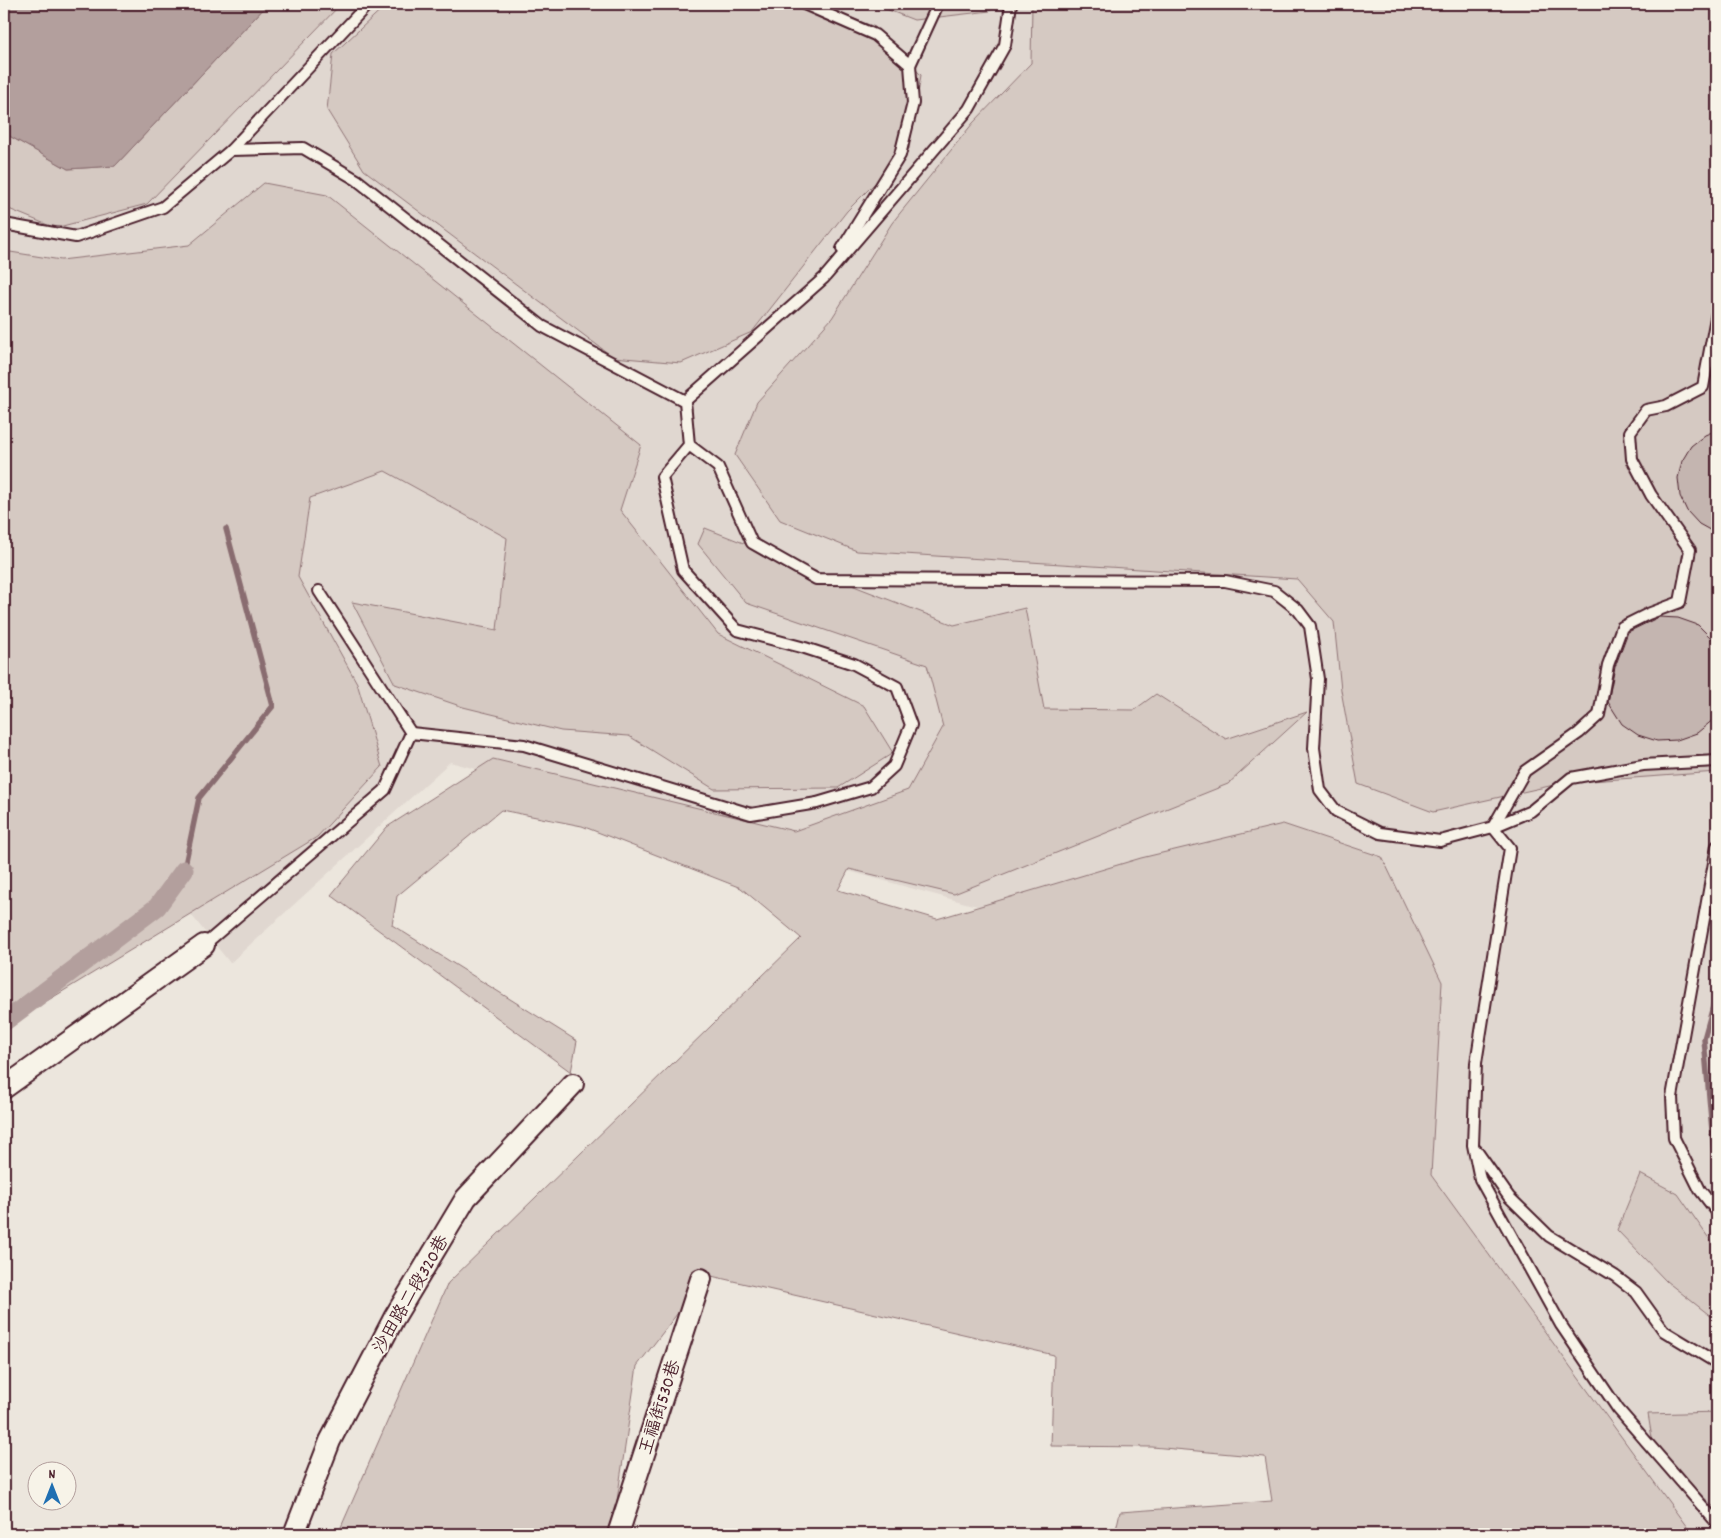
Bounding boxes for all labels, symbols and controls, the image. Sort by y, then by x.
street label: 沙田路二段320巷 [368,1231,456,1359]
street label: 王福街530巷 [634,1357,688,1458]
north arrow [28,1460,78,1510]
text: N [49,1465,56,1485]

